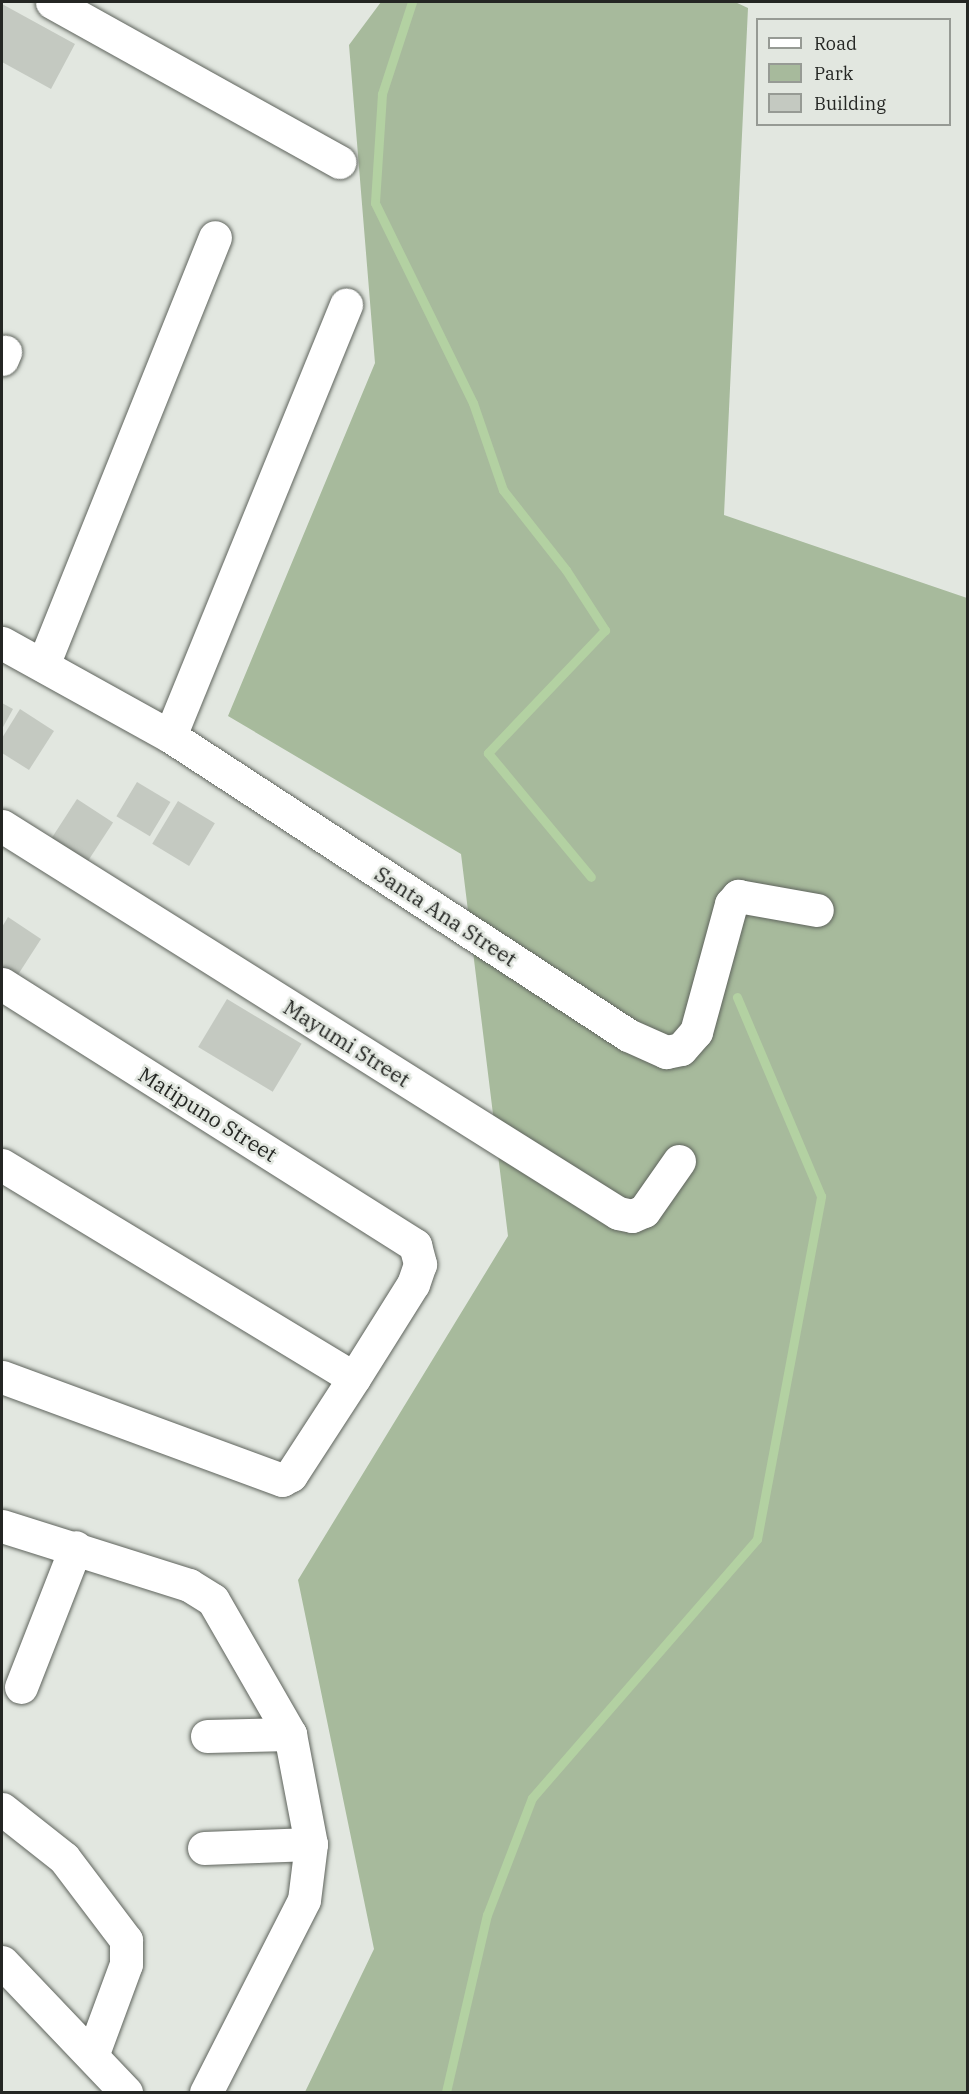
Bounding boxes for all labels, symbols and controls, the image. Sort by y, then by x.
legend [756,18,951,126]
text: Road [814,32,857,55]
text: Park [814,62,853,85]
text: Building [814,92,886,115]
street label: Santa Ana Street [370,861,522,971]
street label: Mayumi Street [279,994,415,1092]
street label: Matipuno Street [134,1061,282,1167]

